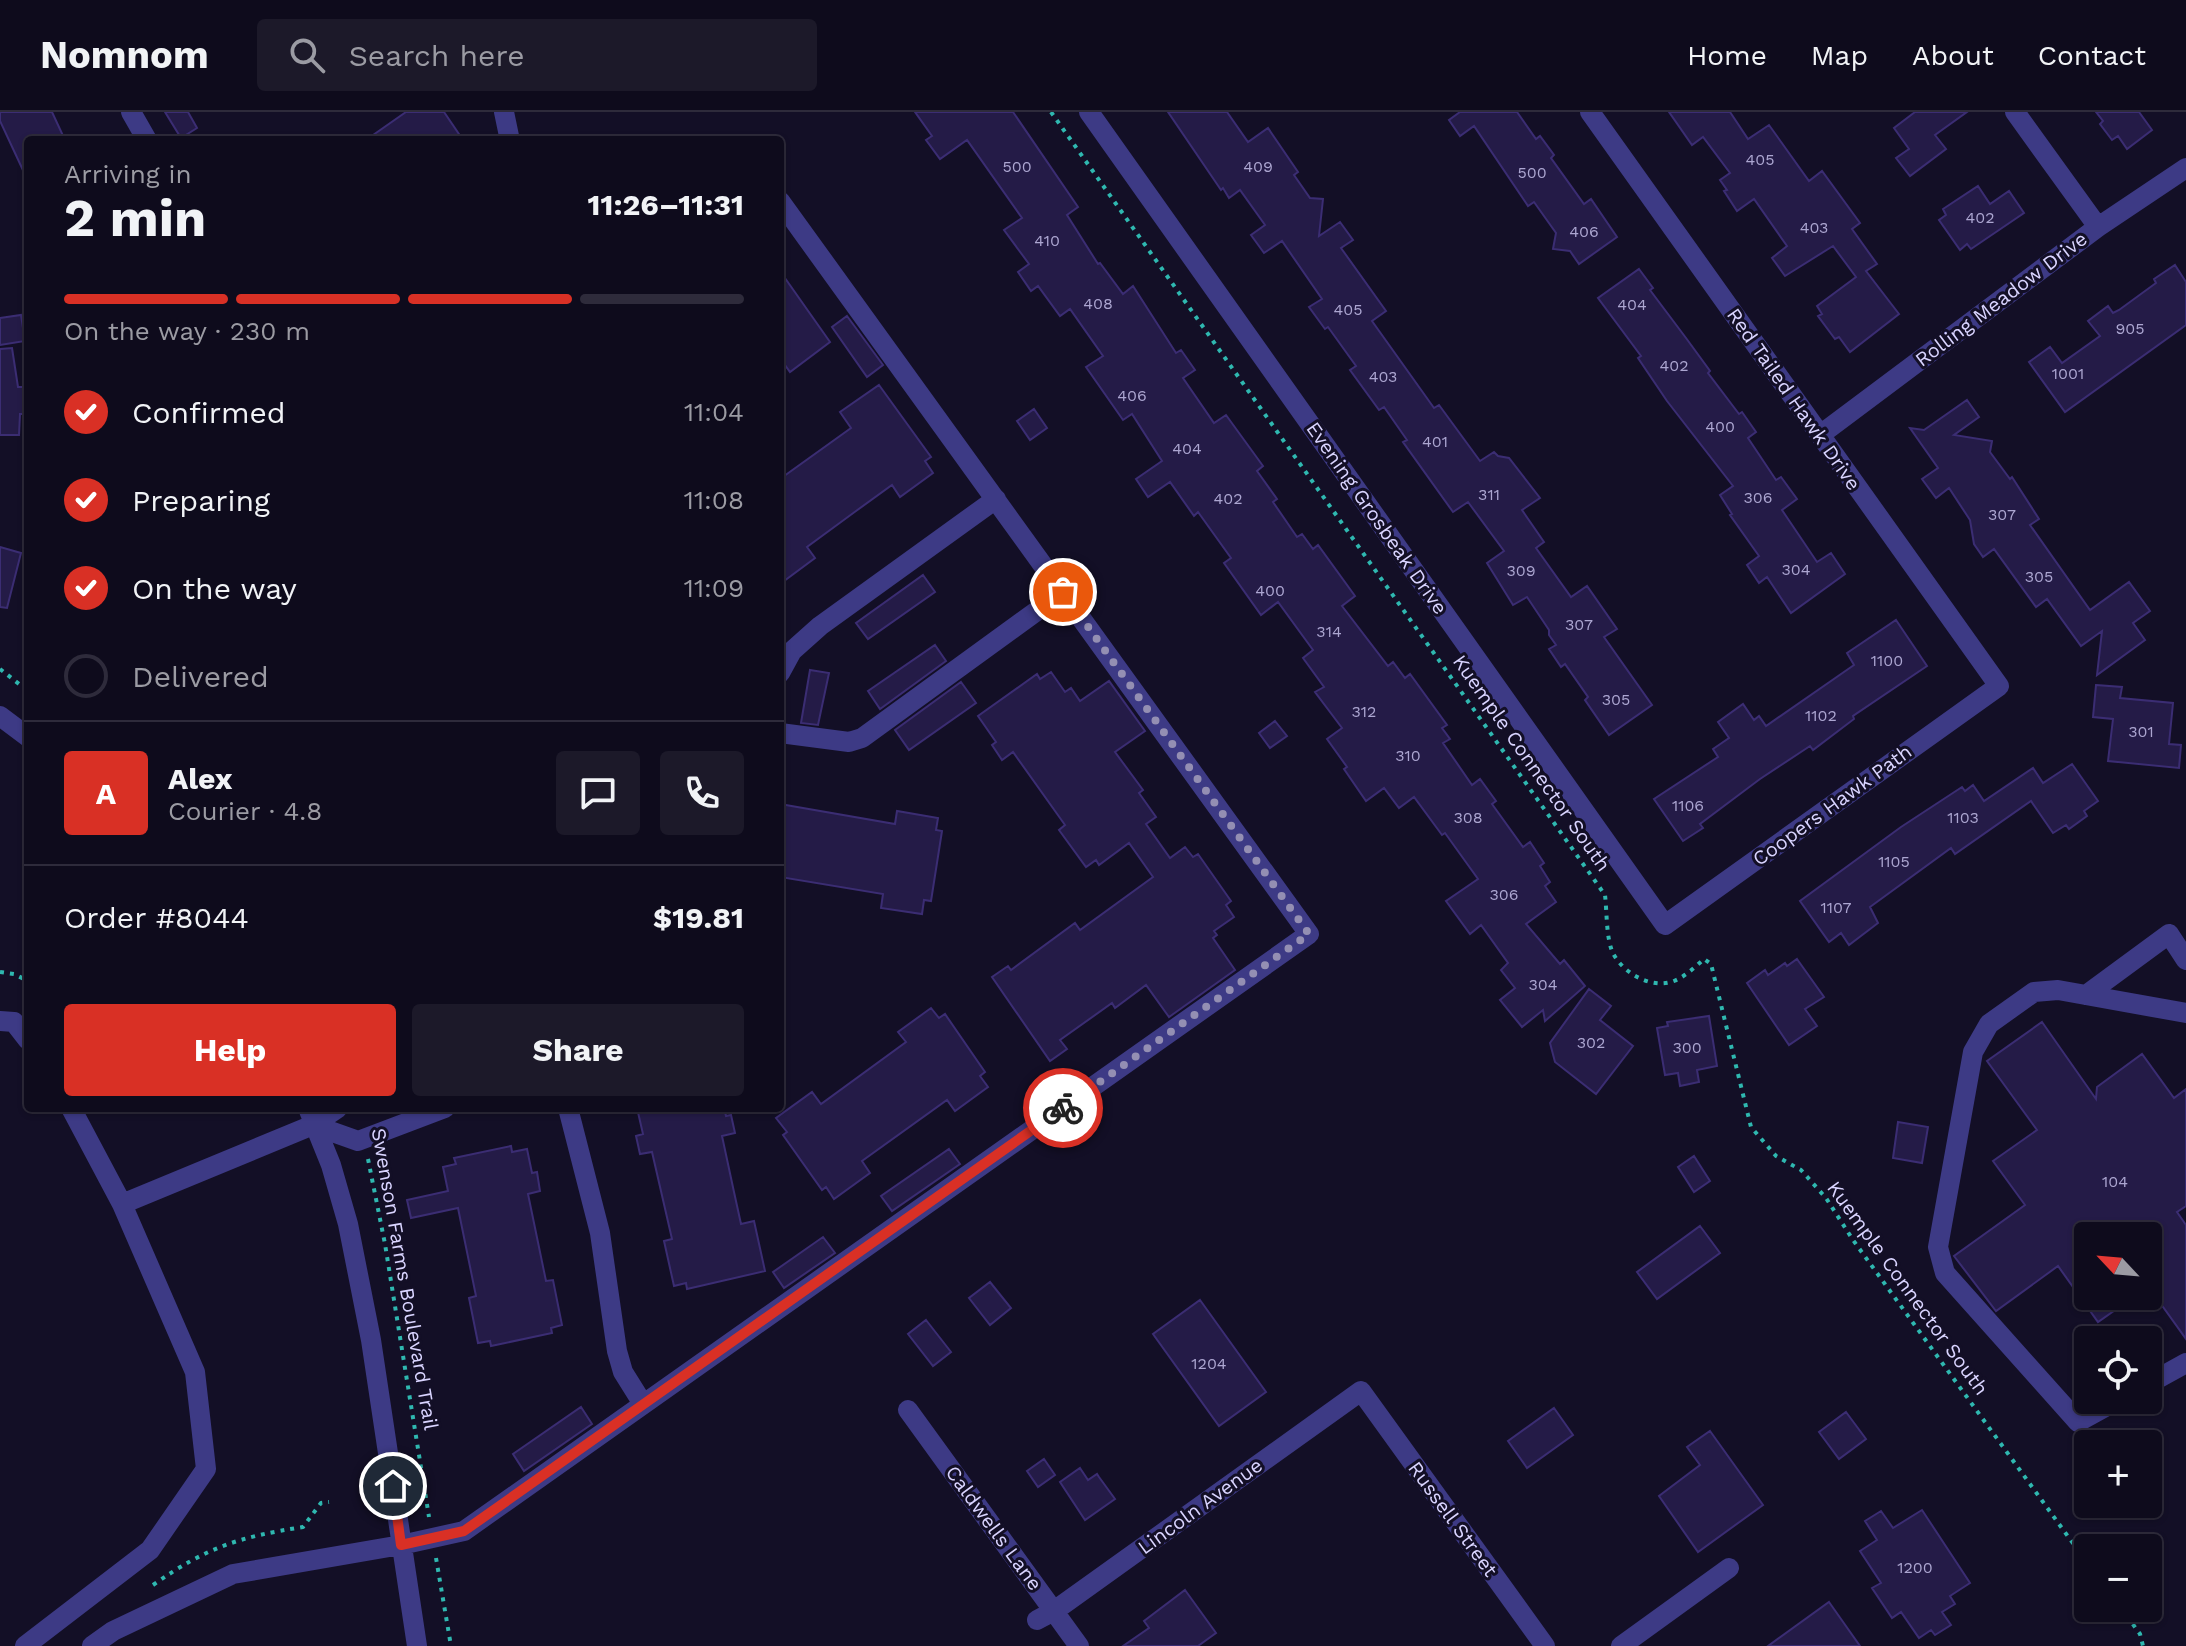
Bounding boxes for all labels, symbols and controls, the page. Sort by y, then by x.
search box [257,19,817,91]
text: Nomnom [40,33,209,77]
icon: search [285,33,329,77]
text: Search here [349,38,524,73]
text: Home [1687,39,1767,72]
text: Map [1811,39,1868,72]
text: About [1912,39,1994,72]
text: Contact [2038,39,2146,72]
house number: 405 [1745,150,1775,169]
house number: 500 [1002,157,1032,176]
house number: 409 [1243,157,1273,176]
text: Arriving in [64,159,192,189]
house number: 500 [1517,163,1547,182]
text: 11:26–11:31 [588,187,744,222]
text: 2 min [64,188,206,249]
house number: 402 [1965,208,1995,227]
house number: 403 [1800,218,1828,237]
house number: 406 [1569,222,1599,241]
street label: Rolling Meadow Drive [1910,226,2092,372]
house number: 410 [1034,231,1060,250]
house number: 408 [1083,294,1113,313]
house number: 404 [1617,295,1647,314]
house number: 405 [1333,300,1363,319]
street label: Red Tailed Hawk Drive [1722,303,1866,495]
text: On the way · 230 m [64,316,310,346]
house number: 905 [2115,319,2145,338]
house number: 402 [1659,356,1689,375]
house number: 1001 [2052,364,2084,383]
house number: 403 [1369,367,1397,386]
house number: 406 [1117,386,1147,405]
icon: check [64,390,108,434]
text: Confirmed [132,395,286,430]
text: 11:04 [684,397,744,427]
street label: Evening Grosbeak Drive [1301,417,1453,619]
house number: 400 [1705,417,1735,436]
house number: 401 [1422,432,1448,451]
house number: 404 [1172,439,1202,458]
icon: check [64,478,108,522]
text: Preparing [132,483,270,518]
text: 11:08 [684,485,744,515]
house number: 311 [1478,485,1500,504]
house number: 306 [1743,488,1773,507]
house number: 402 [1213,489,1243,508]
house number: 307 [1988,505,2016,524]
pin [1029,558,1097,626]
house number: 304 [1781,560,1811,579]
house number: 309 [1506,561,1536,580]
icon: check [64,566,108,610]
house number: 305 [2025,567,2053,586]
icon: bag [1041,570,1085,614]
text: On the way [132,571,297,606]
text: 11:09 [684,573,744,603]
house number: 400 [1255,581,1285,600]
house number: 307 [1565,615,1593,634]
house number: 314 [1316,622,1342,641]
street label: Kuemple Connector South [1448,650,1616,876]
house number: 1100 [1871,651,1903,670]
text: Delivered [132,659,269,694]
house number: 305 [1602,690,1630,709]
house number: 312 [1352,702,1376,721]
house number: 1102 [1805,706,1837,725]
house number: 301 [2128,722,2154,741]
street label: Coopers Hawk Path [1748,739,1916,871]
house number: 310 [1395,746,1421,765]
button: chat [556,751,640,835]
button: phone [660,751,744,835]
text: Alex [168,761,232,796]
text: A [96,776,116,811]
text: Courier · 4.8 [168,796,322,826]
house number: 1106 [1672,796,1704,815]
house number: 308 [1453,808,1483,827]
house number: 1103 [1947,808,1979,827]
house number: 1105 [1878,852,1910,871]
house number: 306 [1489,885,1519,904]
house number: 1107 [1820,898,1852,917]
text: Order #8044 [64,900,249,935]
text: $19.81 [653,900,744,935]
house number: 304 [1528,975,1558,994]
button: Help [64,1004,396,1096]
button: Share [412,1004,744,1096]
house number: 302 [1577,1033,1605,1052]
house number: 300 [1672,1038,1702,1057]
courier [1023,1068,1103,1148]
icon: bike [1041,1086,1085,1130]
street label: Swenson Farms Boulevard Trail [367,1126,443,1432]
house number: 104 [2102,1172,2128,1191]
street label: Kuemple Connector South [1822,1176,1994,1400]
north arrow [2074,1222,2162,1310]
map controls [2074,1222,2162,1622]
button: locate [2074,1326,2162,1414]
house number: 1204 [1191,1354,1227,1373]
button: + [2074,1430,2162,1518]
pin [359,1452,427,1520]
street label: Lincoln Avenue [1133,1453,1267,1559]
street label: Russell Street [1403,1457,1503,1582]
street label: Caldwells Lane [941,1461,1047,1595]
icon: home [371,1464,415,1508]
button: − [2074,1534,2162,1622]
house number: 1200 [1897,1558,1933,1577]

